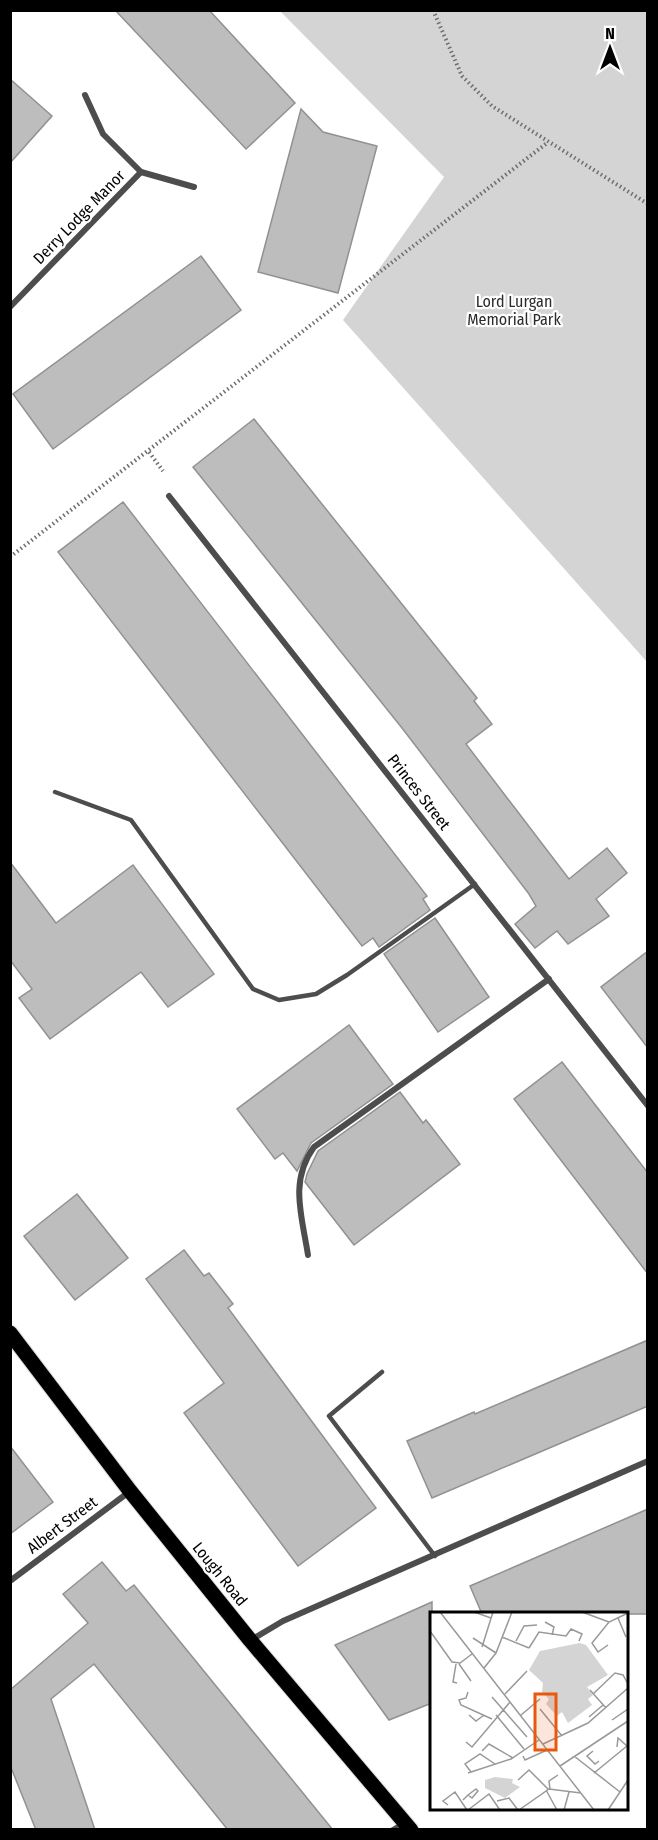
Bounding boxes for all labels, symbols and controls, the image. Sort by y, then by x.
north arrow [580,18,640,78]
text: N [605,24,615,43]
street label: Derry Lodge Manor [29,166,129,268]
park label: Lord Lurgan Memorial Park [467,292,561,329]
street label: Princes Street [384,750,455,834]
street label: Albert Street [23,1492,101,1558]
street label: Lough Road [189,1538,251,1610]
inset map [430,1612,628,1810]

